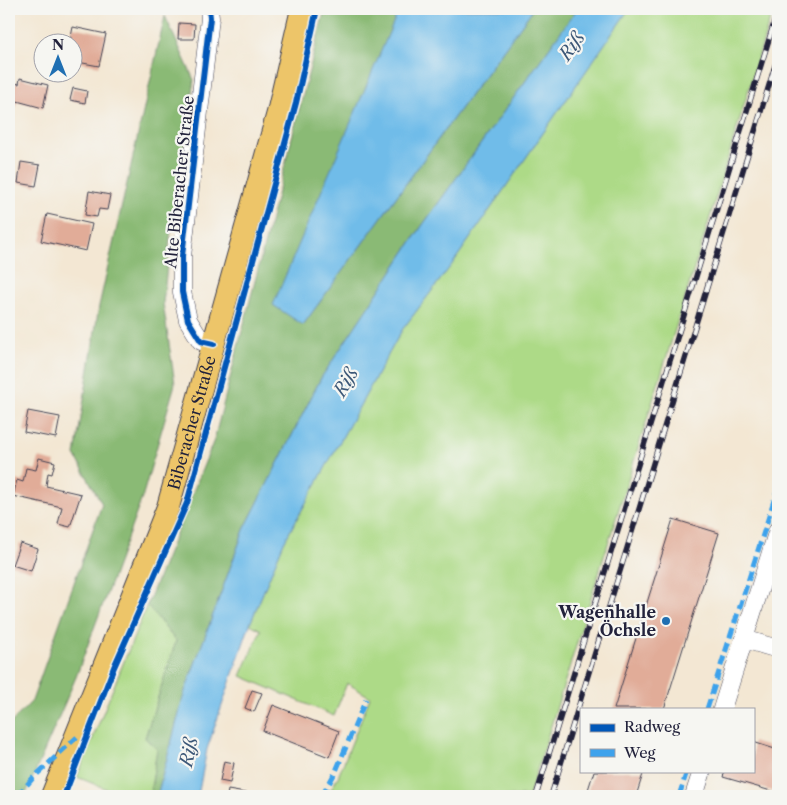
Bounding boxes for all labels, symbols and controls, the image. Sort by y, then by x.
water label: Riß [553,27,590,66]
north arrow [32,32,82,82]
text: N [52,36,64,54]
street label: Alte Biberacher Straße [160,95,198,270]
street label: Biberacher Straße [163,353,220,492]
water label: Riß [328,364,363,402]
place label: Wagenhalle Öchsle [557,602,656,640]
marker: Wagenhalle Öchsle [660,615,672,627]
legend [580,708,754,772]
text: Radweg [624,717,680,736]
water label: Riß [175,735,203,771]
text: Weg [623,743,656,762]

